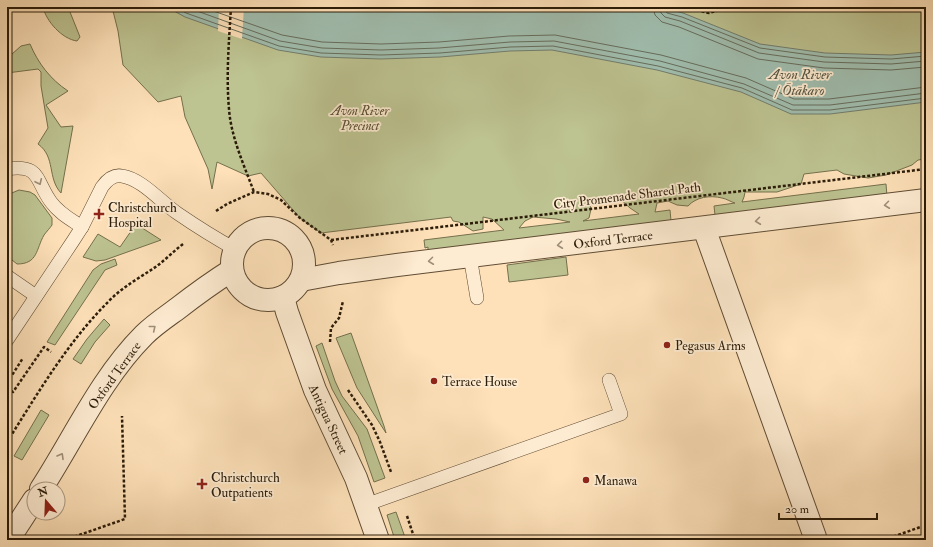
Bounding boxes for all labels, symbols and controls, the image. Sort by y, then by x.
water label: Avon River / Ōtākaro [767,66,832,99]
park label: Avon River Precinct [329,103,390,134]
one-way arrow [34,177,42,185]
street label: City Promenade Shared Path [552,179,702,214]
place label: Christchurch Hospital [108,200,177,232]
one-way arrow [884,200,890,209]
marker: Christchurch Hospital [93,208,105,220]
one-way arrow [755,216,761,225]
street label: Oxford Terrace [573,227,654,253]
one-way arrow [557,240,563,249]
one-way arrow [428,256,434,265]
one-way arrow [148,325,155,332]
street label: Oxford Terrace [85,338,145,413]
place label: Pegasus Arms [675,338,746,354]
marker: Pegasus Arms [662,340,672,350]
place label: Terrace House [442,374,518,390]
marker: Terrace House [429,376,439,386]
street label: Antigua Street [305,381,351,457]
one-way arrow [57,453,64,460]
place label: Christchurch Outpatients [211,470,280,502]
place label: Manawa [594,473,638,489]
marker: Manawa [581,475,591,485]
marker: Christchurch Outpatients [196,478,208,490]
north arrow [26,481,66,521]
text: N [35,484,51,500]
scale bar [779,495,877,521]
text: 20 m [785,502,810,517]

